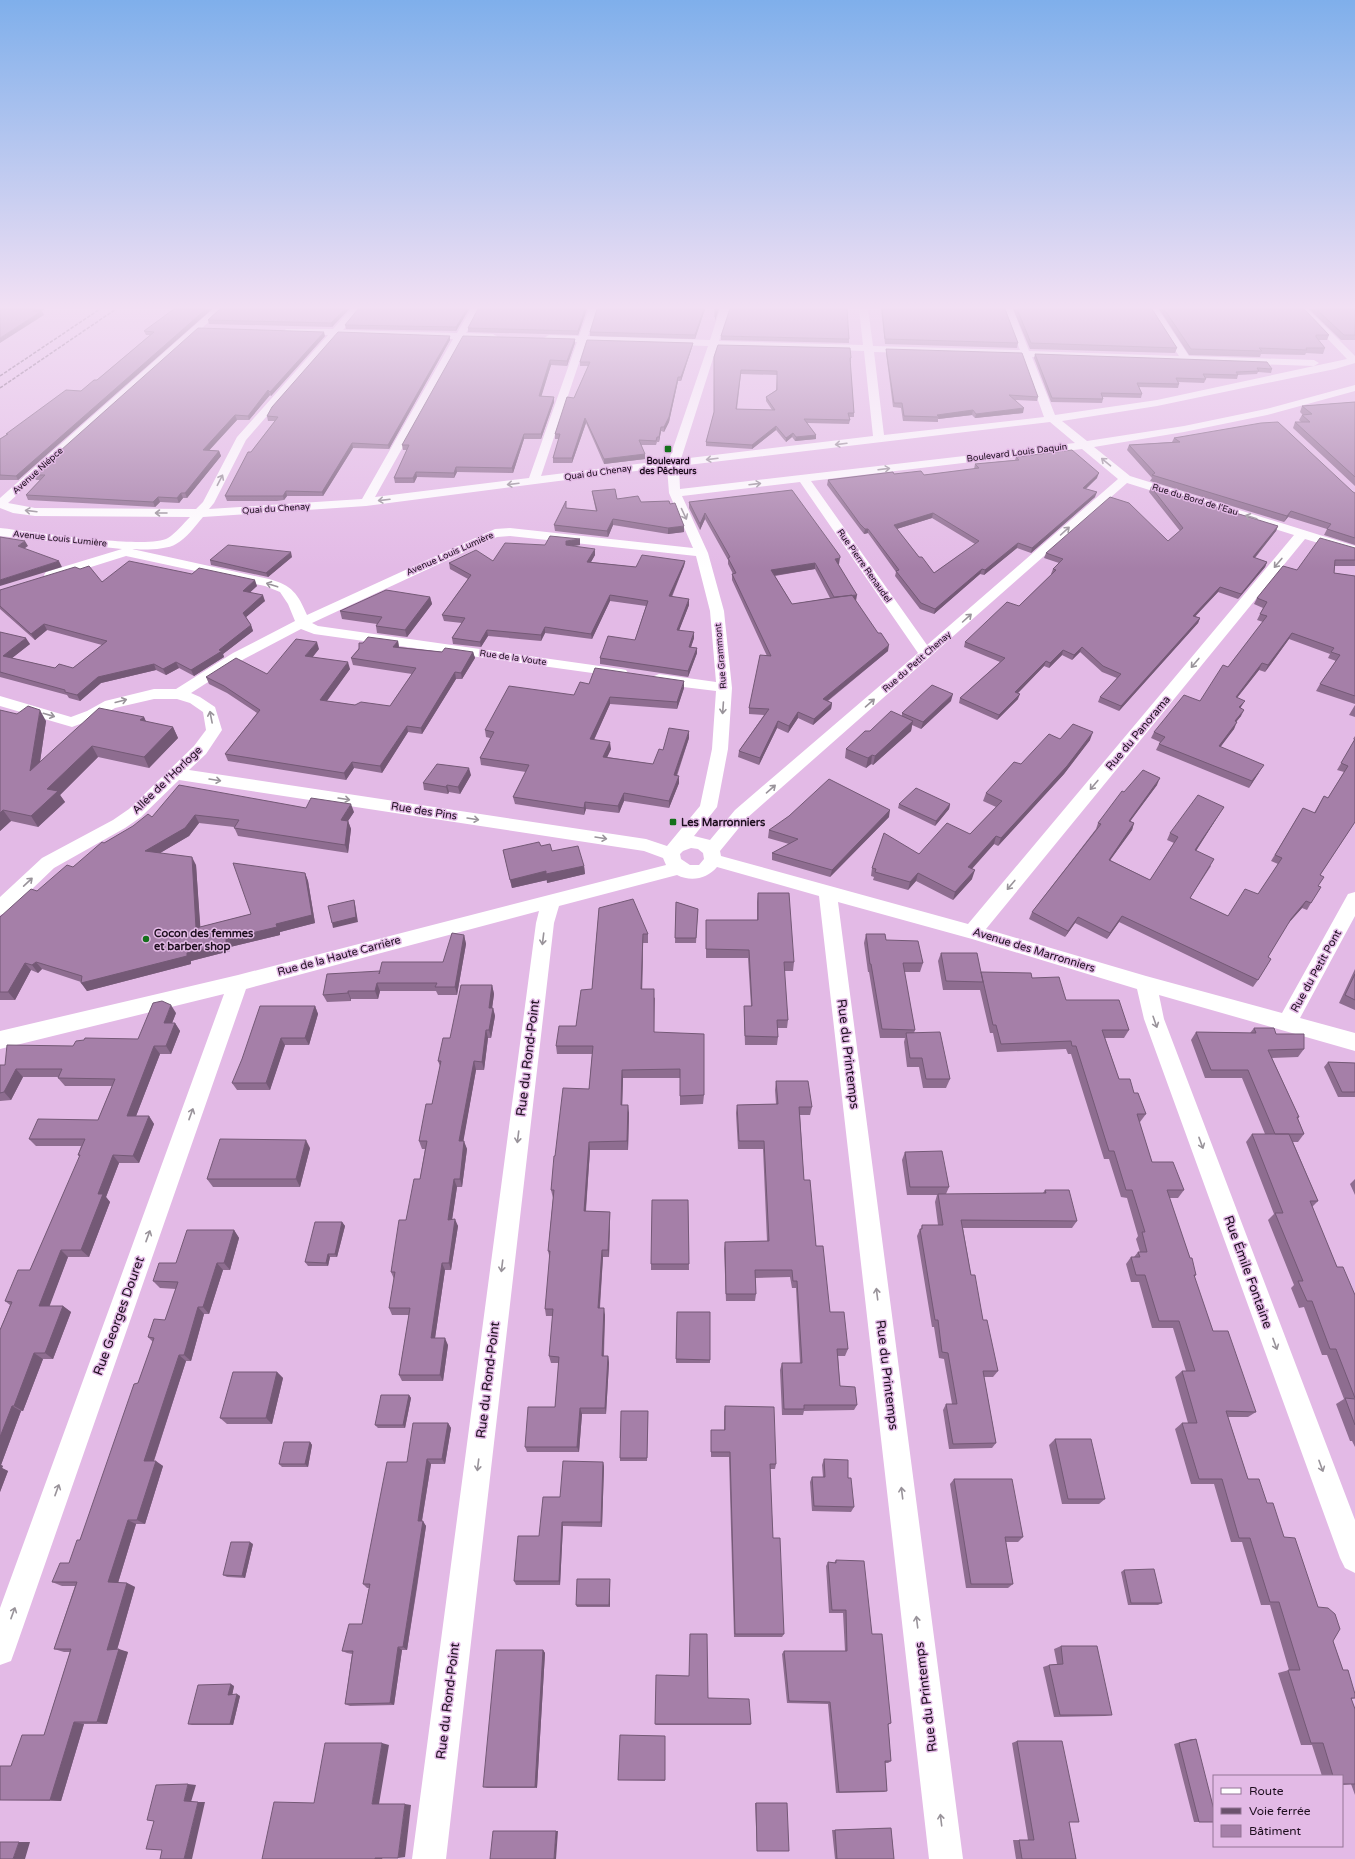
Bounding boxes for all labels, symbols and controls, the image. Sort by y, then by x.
one-way arrow [835,440,848,448]
street label: Boulevard Louis Daquin [966,441,1068,465]
marker: Boulevard des Pêcheurs [663,444,673,454]
street label: Avenue Niépce [10,445,66,497]
one-way arrow [706,455,719,463]
place label: Boulevard des Pêcheurs [639,456,697,477]
one-way arrow [1101,458,1112,467]
street label: Quai du Chenay [564,463,633,483]
one-way arrow [877,465,890,472]
one-way arrow [217,474,224,486]
one-way arrow [507,480,520,488]
one-way arrow [748,480,761,487]
street label: Rue du Bord de l'Eau [1151,482,1239,518]
one-way arrow [378,496,391,504]
street label: Quai du Chenay [242,501,310,517]
one-way arrow [25,507,38,515]
one-way arrow [681,508,688,520]
one-way arrow [155,509,168,517]
one-way arrow [1245,513,1258,520]
street label: Rue Pierre Renaudel [834,527,894,605]
one-way arrow [1059,527,1070,536]
street label: Avenue Louis Lumière [13,529,107,549]
street label: Avenue Louis Lumière [405,530,495,578]
one-way arrow [1274,558,1283,569]
one-way arrow [265,581,278,588]
one-way arrow [962,613,973,622]
street label: Rue Grammont [713,622,729,689]
street label: Rue du Petit Chenay [880,629,954,695]
street label: Rue de la Voute [479,648,547,668]
one-way arrow [1191,658,1200,669]
street label: Rue du Panorama [1103,693,1173,773]
one-way arrow [114,697,127,705]
one-way arrow [864,699,875,708]
one-way arrow [720,701,727,714]
one-way arrow [207,711,215,724]
one-way arrow [43,712,56,719]
street label: Allée de l'Horloge [129,743,205,817]
one-way arrow [209,776,222,784]
one-way arrow [1090,779,1099,790]
one-way arrow [766,784,777,793]
one-way arrow [337,795,350,803]
street label: Rue des Pins [390,799,458,823]
one-way arrow [466,815,479,823]
place label: Les Marronniers [681,816,766,829]
marker: Les Marronniers [668,817,678,827]
one-way arrow [594,834,607,842]
one-way arrow [23,877,33,886]
one-way arrow [1007,879,1016,890]
street label: Avenue des Marronniers [971,925,1097,975]
place label: Cocon des femmes et barber shop [154,927,254,954]
street label: Rue du Petit Pont [1288,927,1344,1015]
one-way arrow [539,932,547,945]
street label: Rue de la Haute Carrière [276,933,402,979]
marker: Cocon des femmes et barber shop [141,934,151,944]
street label: Rue du Printemps [833,998,863,1110]
street label: Rue du Rond-Point [513,999,543,1117]
one-way arrow [1152,1015,1160,1027]
one-way arrow [188,1108,196,1120]
one-way arrow [515,1130,522,1143]
one-way arrow [1197,1137,1205,1149]
street label: Rue Émile Fontaine [1220,1213,1276,1331]
one-way arrow [144,1231,152,1243]
street label: Rue Georges Douret [90,1254,148,1378]
one-way arrow [499,1259,506,1272]
one-way arrow [873,1288,881,1301]
street label: Rue du Printemps [872,1319,902,1431]
street label: Rue du Rond-Point [473,1321,503,1439]
one-way arrow [1272,1338,1280,1350]
one-way arrow [474,1458,482,1471]
one-way arrow [1317,1459,1325,1471]
one-way arrow [53,1485,61,1497]
one-way arrow [898,1487,905,1500]
one-way arrow [10,1606,17,1619]
one-way arrow [913,1616,921,1629]
street label: Rue du Printemps [911,1641,941,1753]
street label: Rue du Rond-Point [433,1642,463,1760]
legend [1213,1775,1343,1847]
text: Route [1249,1784,1284,1798]
text: Voie ferrée [1249,1804,1311,1818]
one-way arrow [938,1814,945,1827]
text: Bâtiment [1249,1824,1301,1838]

